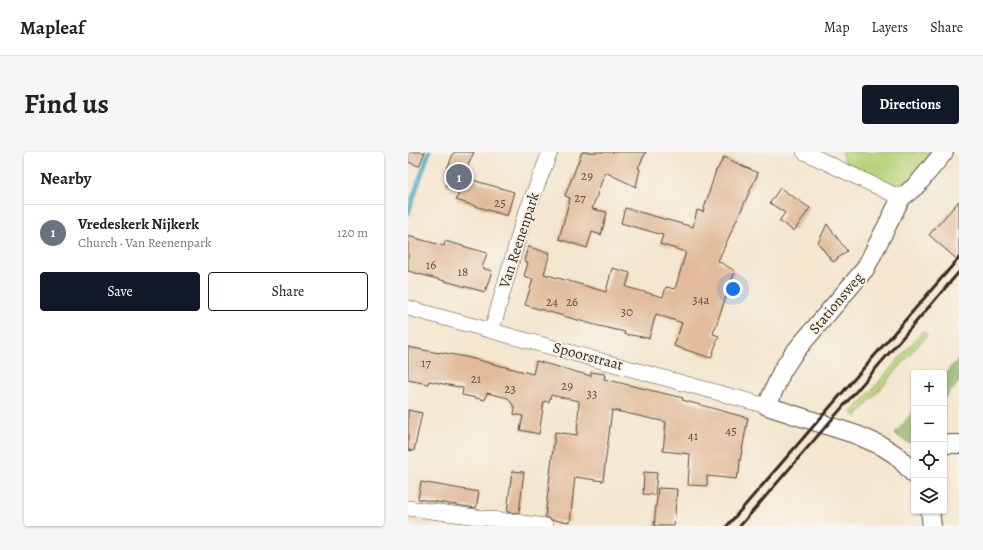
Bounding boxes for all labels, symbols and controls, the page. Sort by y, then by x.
text: Mapleaf [20,15,85,41]
text: Map [824,18,850,37]
text: Layers [872,18,908,37]
text: Share [930,18,963,37]
text: Find us [24,85,109,123]
button: Directions [862,85,959,124]
pin: 1 [446,162,472,192]
text: Nearby [40,167,91,190]
house number: 29 [581,167,593,184]
street label: Van Reenenpark [494,189,544,291]
house number: 27 [574,189,586,206]
house number: 25 [494,194,506,211]
text: Vredeskerk Nijkerk [78,214,199,234]
text: 1 [51,224,55,241]
text: 120 m [337,224,368,241]
text: Church · Van Reenenpark [78,234,211,251]
house number: 16 [426,256,436,273]
house number: 18 [458,263,468,280]
street label: Stationsweg [804,267,868,338]
button: Save [40,272,200,311]
button: Share [208,272,368,311]
your location [723,279,743,299]
house number: 34a [692,291,710,308]
house number: 24 [546,293,558,310]
house number: 26 [566,293,578,310]
house number: 30 [621,303,633,320]
street label: Spoorstraat [551,337,625,375]
house number: 17 [421,354,431,371]
house number: 21 [471,370,482,387]
map controls [911,370,947,514]
button: + [911,370,947,406]
house number: 29 [561,377,573,394]
house number: 23 [504,380,516,397]
house number: 33 [587,385,597,402]
button: − [911,406,947,442]
house number: 45 [725,422,737,439]
house number: 41 [688,427,699,444]
button: locate [911,442,947,478]
button: layers [911,478,947,514]

